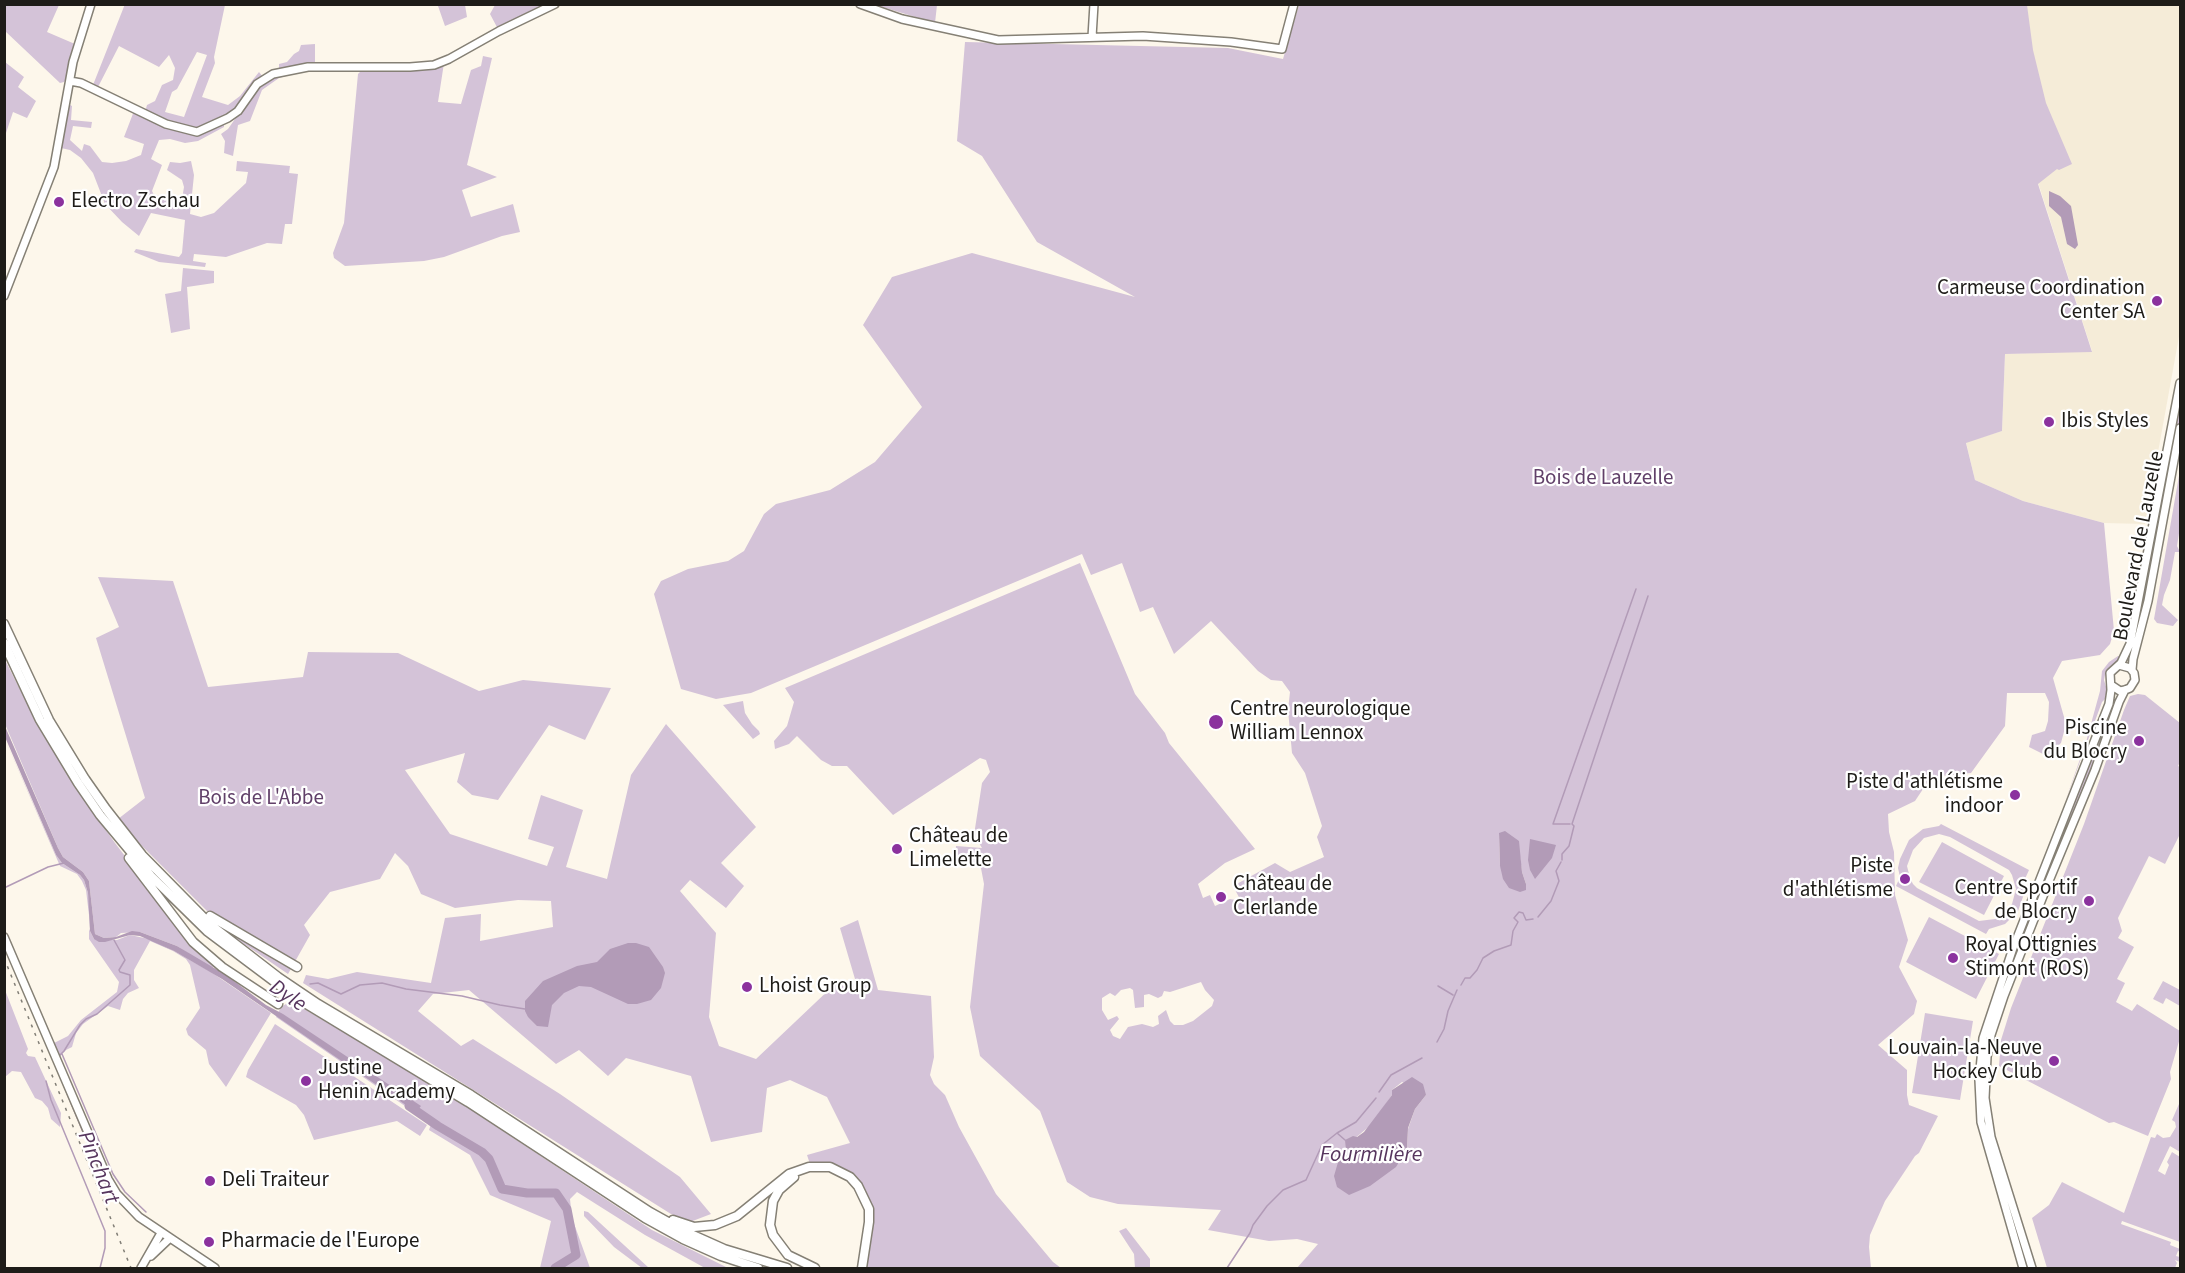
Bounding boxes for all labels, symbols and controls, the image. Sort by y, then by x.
place label: Electro Zschau [71,189,200,215]
marker: Electro Zschau [52,195,66,209]
place label: Carmeuse Coordination Center SA [1937,276,2145,326]
marker: Carmeuse Coordination Center SA [2150,294,2164,308]
place label: Ibis Styles [2061,409,2148,435]
marker: Ibis Styles [2042,415,2056,429]
street label: Boulevard de Lauzelle [2109,449,2171,643]
park label: Bois de Lauzelle [1533,466,1673,492]
place label: Centre neurologique William Lennox [1230,697,1410,747]
marker: Centre neurologique William Lennox [1207,713,1225,731]
place label: Piscine du Blocry [2043,716,2127,766]
marker: Piscine du Blocry [2132,734,2146,748]
place label: Piste d'athlétisme indoor [1846,770,2003,820]
park label: Bois de L'Abbe [198,786,324,812]
marker: Piste d'athlétisme indoor [2008,788,2022,802]
place label: Château de Limelette [909,824,1008,874]
marker: Château de Limelette [890,842,904,856]
place label: Piste d'athlétisme [1783,854,1893,904]
place label: Château de Clerlande [1233,872,1332,922]
marker: Piste d'athlétisme [1898,872,1912,886]
place label: Centre Sportif de Blocry [1954,876,2077,926]
marker: Château de Clerlande [1214,890,1228,904]
marker: Centre Sportif de Blocry [2082,894,2096,908]
place label: Royal Ottignies Stimont (ROS) [1965,933,2097,983]
marker: Royal Ottignies Stimont (ROS) [1946,951,1960,965]
place label: Lhoist Group [759,974,871,1000]
water label: Dyle [263,975,311,1019]
marker: Lhoist Group [740,980,754,994]
place label: Louvain-la-Neuve Hockey Club [1888,1036,2042,1086]
marker: Louvain-la-Neuve Hockey Club [2047,1054,2061,1068]
place label: Justine Henin Academy [318,1056,455,1106]
marker: Justine Henin Academy [299,1074,313,1088]
water label: Pinchart [70,1128,124,1208]
water label: Fourmilière [1320,1143,1422,1169]
place label: Deli Traiteur [222,1168,329,1194]
marker: Deli Traiteur [203,1174,217,1188]
place label: Pharmacie de l'Europe [221,1229,419,1255]
marker: Pharmacie de l'Europe [202,1235,216,1249]

